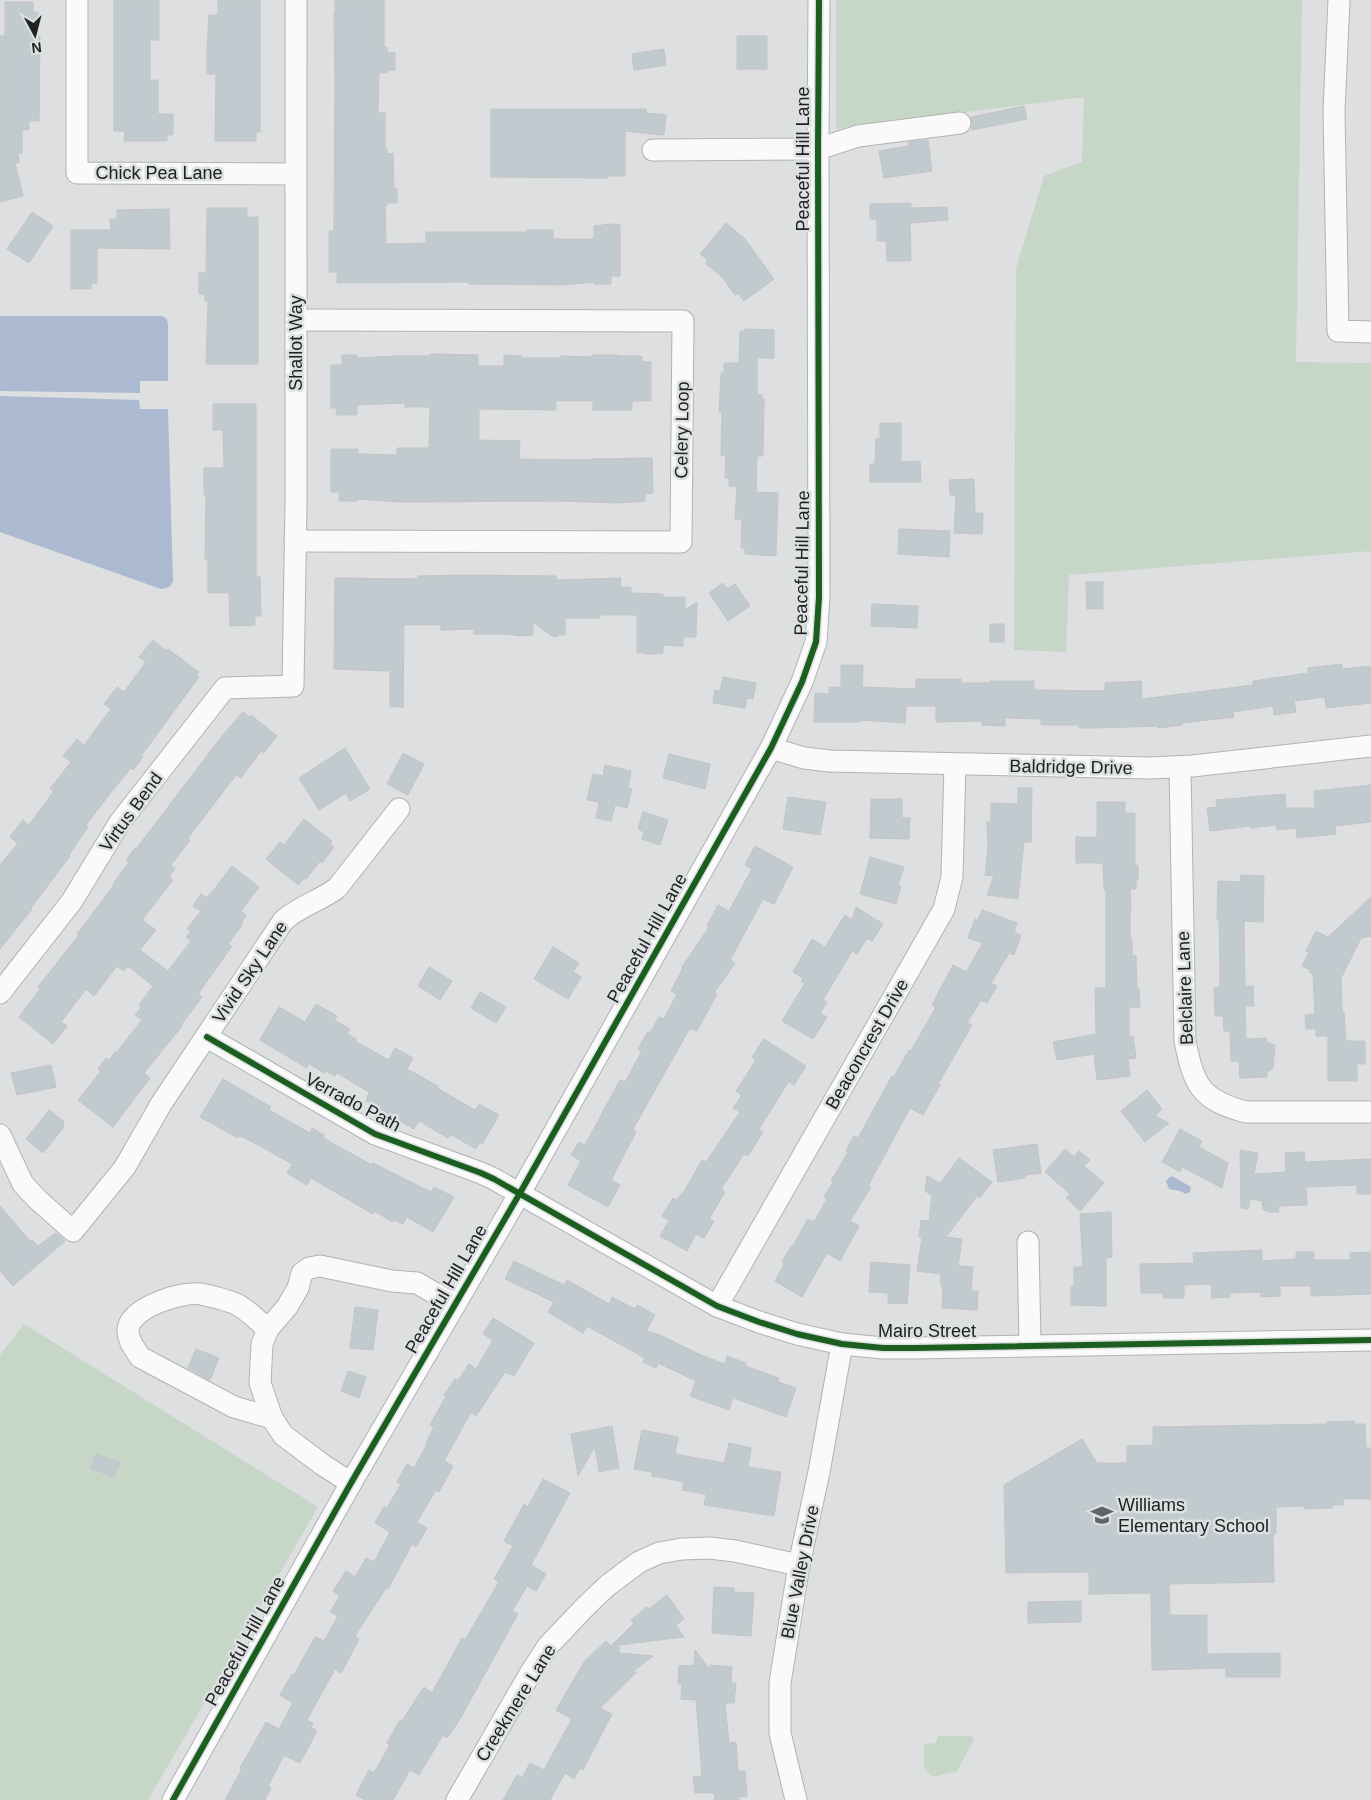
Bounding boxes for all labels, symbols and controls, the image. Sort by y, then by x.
north arrow [10,10,60,60]
text: N [31,39,43,56]
street label: Peaceful Hill Lane [793,86,813,232]
street label: Chick Pea Lane [95,163,223,183]
street label: Shallot Way [286,295,306,391]
street label: Celery Loop [671,381,693,479]
street label: Peaceful Hill Lane [791,490,813,636]
street label: Baldridge Drive [1009,756,1133,778]
street label: Virtus Bend [96,769,166,855]
street label: Peaceful Hill Lane [603,870,691,1006]
street label: Vivid Sky Lane [209,917,291,1027]
street label: Belclaire Lane [1173,931,1197,1045]
street label: Beaconcrest Drive [822,975,912,1113]
street label: Verrado Path [302,1069,404,1135]
street label: Peaceful Hill Lane [401,1221,491,1357]
street label: Mairo Street [878,1321,976,1341]
place label: Williams Elementary School [1118,1495,1269,1536]
school or university icon: Williams Elementary School [1089,1502,1115,1528]
street label: Blue Valley Drive [777,1503,823,1641]
street label: Peaceful Hill Lane [201,1573,289,1709]
street label: Creekmere Lane [472,1641,560,1765]

